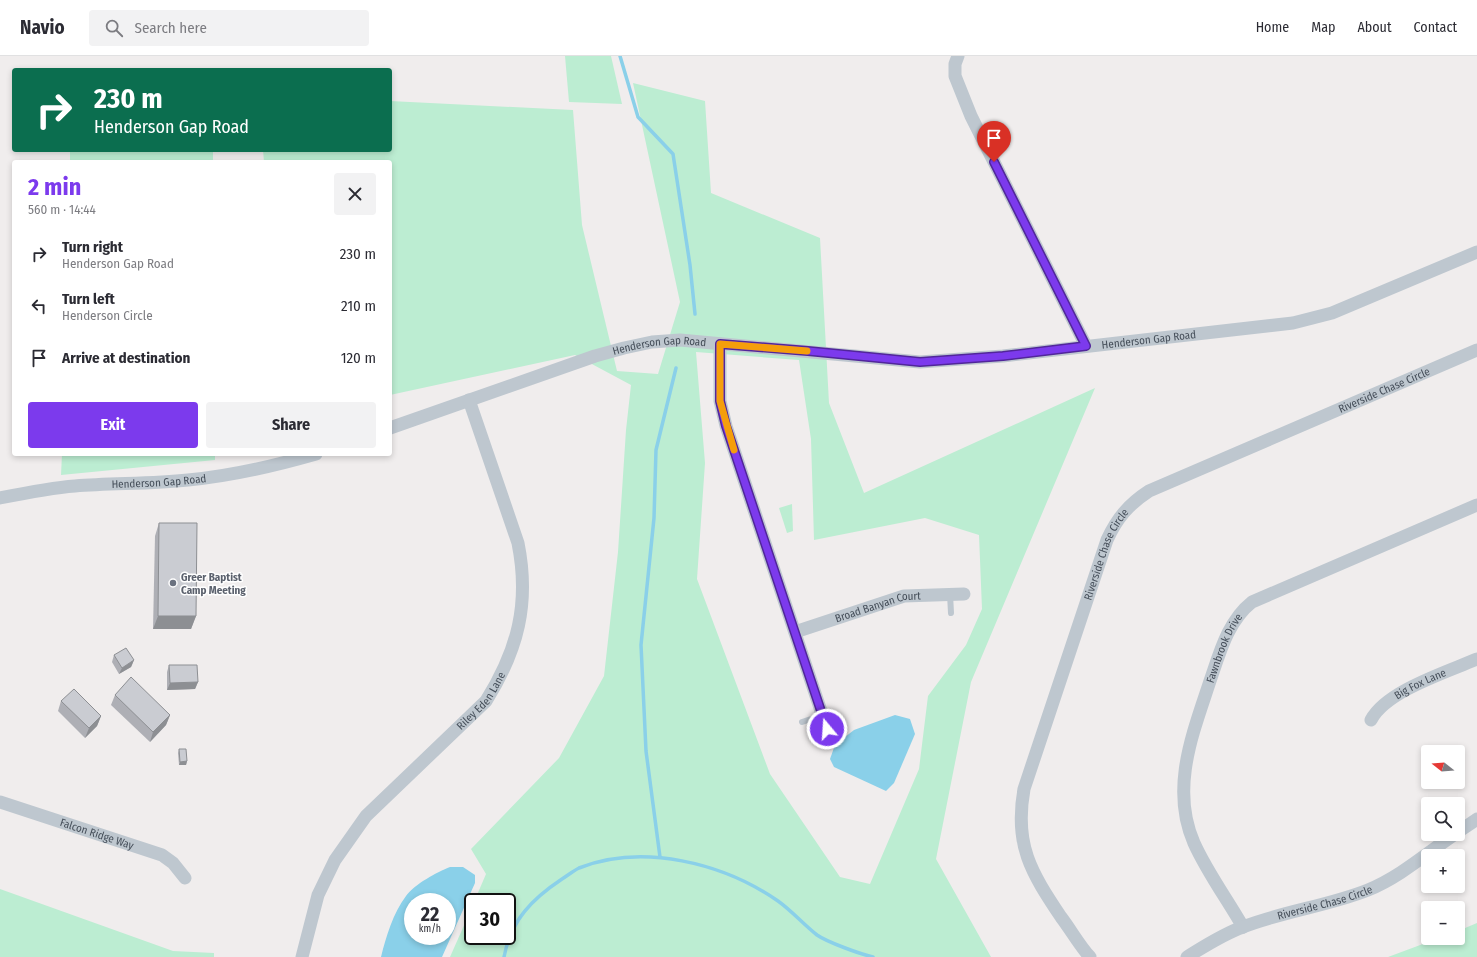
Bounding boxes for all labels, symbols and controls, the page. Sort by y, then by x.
search box [89,10,369,46]
text: Navio [20,16,65,39]
icon: search [103,17,125,39]
text: Search here [135,19,207,37]
text: Home [1256,19,1289,36]
text: Map [1311,19,1335,36]
text: About [1357,19,1392,36]
text: Contact [1414,19,1457,36]
text: 230 m [94,82,163,115]
icon: right [28,84,80,136]
text: Henderson Gap Road [94,116,249,138]
pin [977,121,1011,162]
icon: arrive [983,127,1005,149]
text: 2 min [28,173,81,201]
button: close [334,173,376,215]
text: 560 m · 14:44 [28,202,96,217]
text: Turn right [62,238,123,256]
icon: right [28,243,50,265]
text: 230 m [340,245,376,263]
text: Henderson Gap Road [62,256,174,271]
text: Turn left [62,290,115,308]
icon: left [28,295,50,317]
text: 210 m [341,297,376,315]
text: Henderson Circle [62,308,153,323]
street label: Henderson Gap Road [1101,328,1197,352]
street label: Henderson Gap Road [611,334,707,358]
icon: arrive [28,347,50,369]
text: Arrive at destination [62,349,190,367]
text: 120 m [341,349,376,367]
street label: Riverside Chase Circle [1336,365,1432,416]
button: Exit [28,402,198,448]
button: Share [206,402,376,448]
street label: Henderson Gap Road [111,472,207,491]
street label: Riverside Chase Circle [1081,506,1131,602]
place label: Greer Baptist Camp Meeting [181,571,246,597]
marker: Greer Baptist Camp Meeting [168,578,178,588]
street label: Broad Banyan Court [833,589,921,625]
street label: Fawnbrook Drive [1204,611,1245,685]
street label: Big Fox Lane [1392,666,1448,702]
street label: Riley Eden Lane [454,670,508,733]
position arrow [806,708,848,750]
north arrow [1421,745,1465,789]
map controls [1421,745,1465,945]
button: search [1421,797,1465,841]
street label: Falcon Ridge Way [58,816,135,852]
button: + [1421,849,1465,893]
street label: Riverside Chase Circle [1276,883,1375,923]
speed limit sign: 30 [464,893,516,945]
button: − [1421,901,1465,945]
text: 22 [421,902,439,926]
text: km/h [419,923,441,935]

